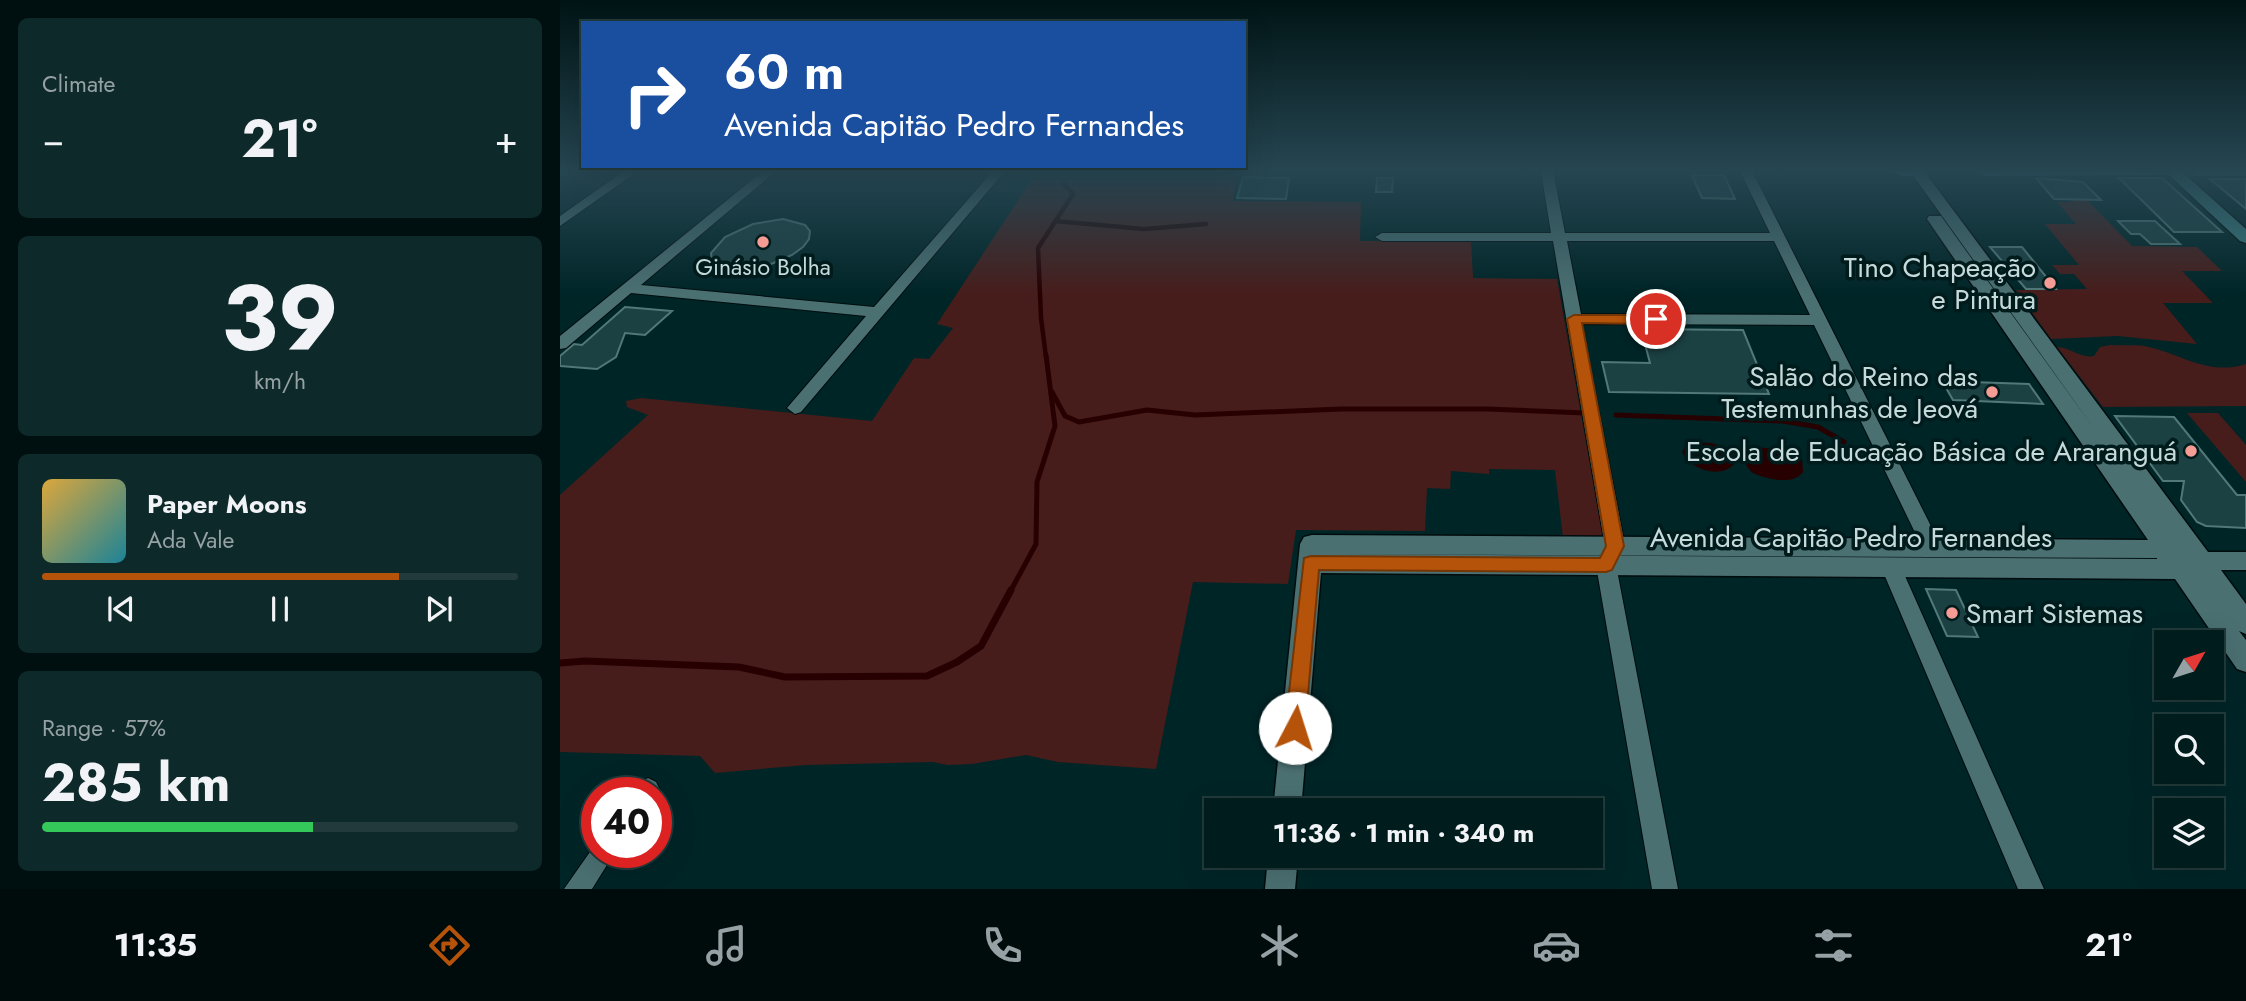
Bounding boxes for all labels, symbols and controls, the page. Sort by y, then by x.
text: 60 m [724,37,844,107]
icon: right [609,49,700,140]
text: Climate [42,67,115,101]
text: 21° [242,101,318,177]
text: Avenida Capitão Pedro Fernandes [724,102,1184,148]
text: − [42,112,64,167]
text: + [495,112,518,167]
marker: Ginásio Bolha [755,234,771,250]
place label: Tino Chapeação e Pintura [1844,247,2036,320]
place label: Ginásio Bolha [695,250,831,284]
text: 39 [221,253,339,384]
marker: Tino Chapeação e Pintura [2042,275,2058,291]
pin [1626,289,1686,349]
icon: arrive [1637,300,1675,338]
place label: Salão do Reino das Testemunhas de Jeová [1721,356,1978,429]
text: km/h [254,364,306,398]
marker: Salão do Reino das Testemunhas de Jeová [1984,384,2000,400]
place label: Escola de Educação Básica de Araranguá [1686,431,2177,472]
marker: Escola de Educação Básica de Araranguá [2183,443,2199,459]
text: Paper Moons [147,485,307,523]
street label: Avenida Capitão Pedro Fernandes [1650,517,2052,558]
text: Ada Vale [147,523,234,557]
icon: previous [102,590,140,628]
icon: pause [261,590,299,628]
icon: next [420,590,458,628]
place label: Smart Sistemas [1966,593,2143,634]
marker: Smart Sistemas [1944,605,1960,621]
north arrow [2154,630,2224,700]
map controls [2154,630,2224,868]
position arrow [1258,691,1332,765]
text: Range · 57% [42,711,166,745]
button: search [2154,714,2224,784]
text: 285 km [42,745,231,821]
speed limit sign: 40 [581,777,672,868]
button: layers [2154,798,2224,868]
text: 11:36 · 1 min · 340 m [1273,814,1534,852]
icon: directions [425,921,474,970]
icon: music [702,921,751,970]
icon: phone [978,921,1027,970]
icon: climate [1255,921,1304,970]
icon: car [1532,921,1581,970]
icon: filters [1809,921,1858,970]
text: 11:35 [114,922,197,968]
text: 21° [2085,922,2132,968]

